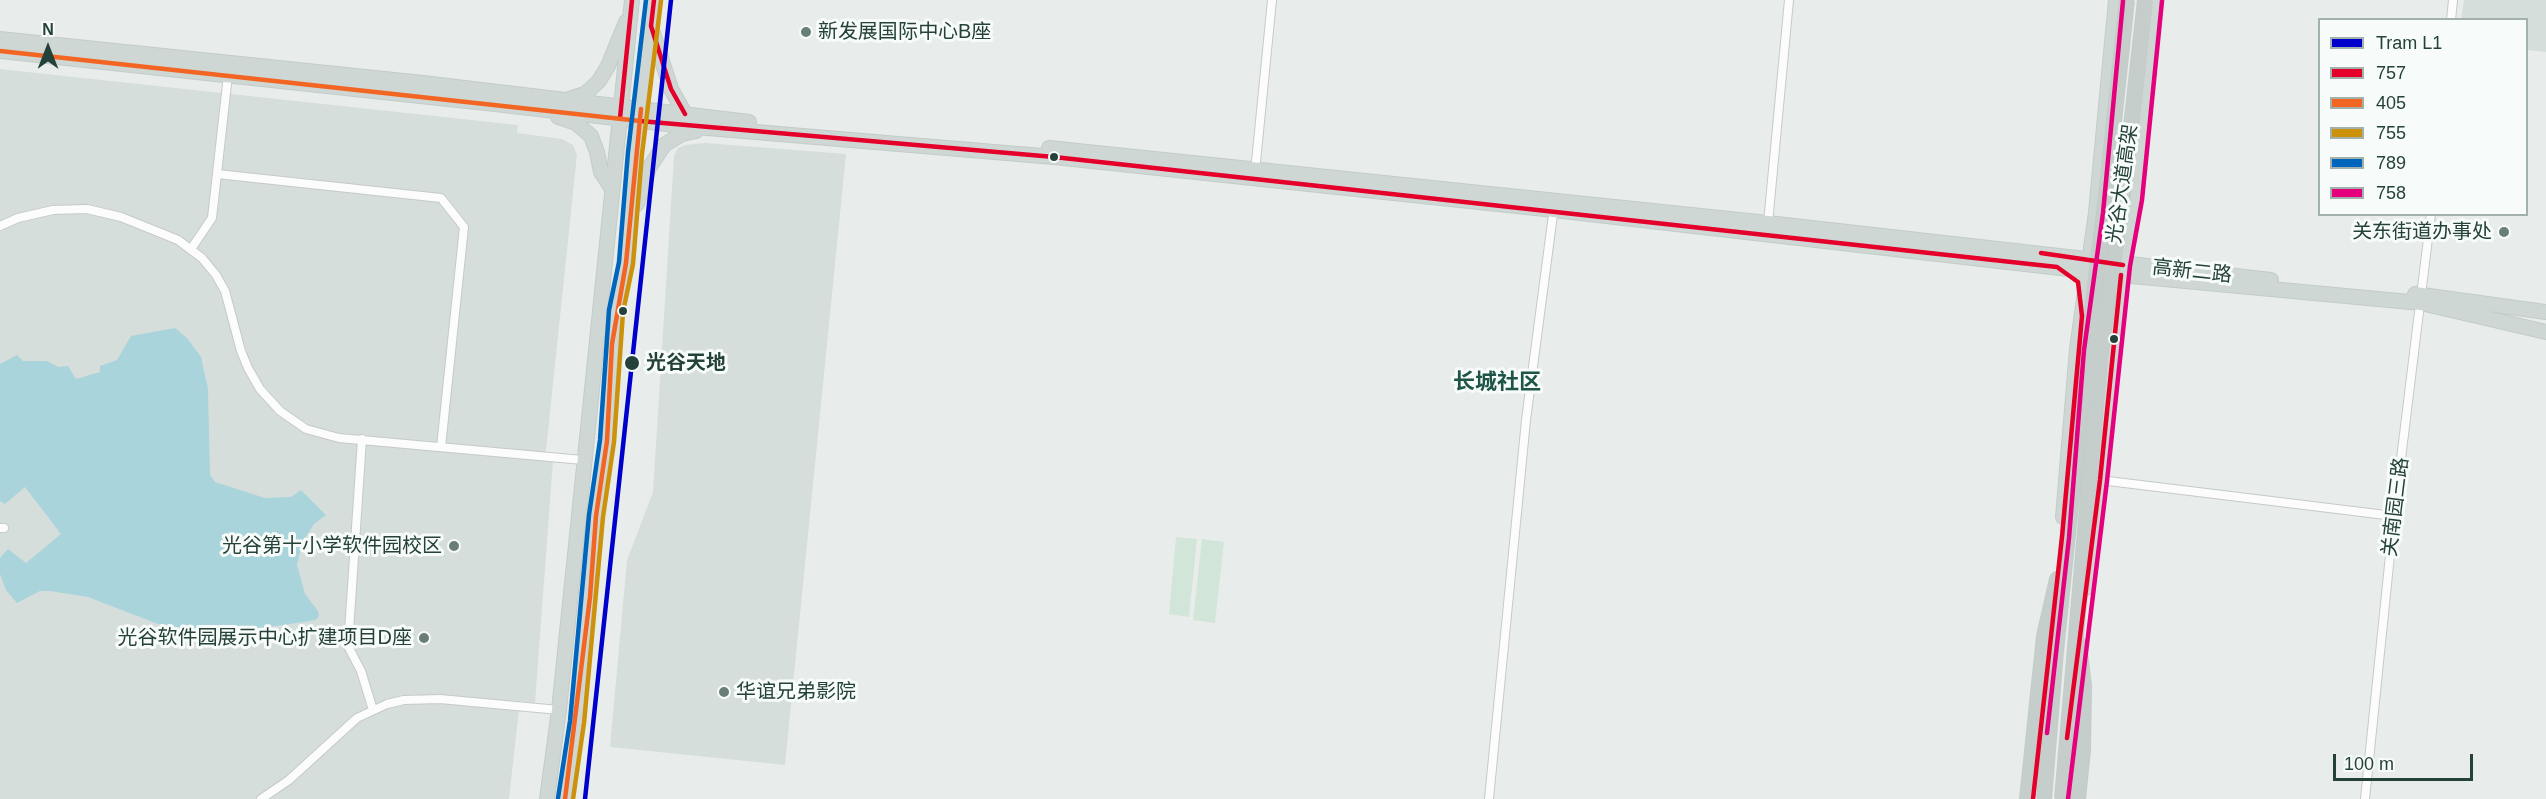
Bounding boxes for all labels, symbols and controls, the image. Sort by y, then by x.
north arrow [18,18,78,78]
legend [2318,18,2528,216]
place label: 新发展国际中心B座 [818,20,991,44]
text: N [42,21,54,38]
marker: 新发展国际中心B座 [799,25,813,39]
text: Tram L1 [2376,33,2442,53]
text: 757 [2376,63,2406,83]
text: 405 [2376,93,2406,113]
street label: 光谷大道高架 [2103,123,2143,245]
text: 755 [2376,123,2406,143]
unlabelled marker [1048,151,1060,163]
text: 789 [2376,153,2406,173]
text: 758 [2376,183,2406,203]
place label: 关东街道办事处 [2352,220,2492,244]
marker: 关东街道办事处 [2497,225,2511,239]
street label: 高新二路 [2151,256,2233,288]
unlabelled marker [617,305,629,317]
unlabelled marker [2108,333,2120,345]
place label: 光谷天地 [646,351,726,375]
marker: 光谷天地 [623,354,641,372]
district label: 长城社区 [1453,370,1541,396]
street label: 关南园三路 [2378,456,2414,558]
place label: 光谷第十小学软件园校区 [222,534,442,558]
marker: 光谷第十小学软件园校区 [447,539,461,553]
place label: 光谷软件园展示中心扩建项目D座 [118,626,412,650]
marker: 光谷软件园展示中心扩建项目D座 [417,631,431,645]
place label: 华谊兄弟影院 [736,680,856,704]
marker: 华谊兄弟影院 [717,685,731,699]
scale bar [2336,742,2476,780]
text: 100 m [2344,754,2394,774]

